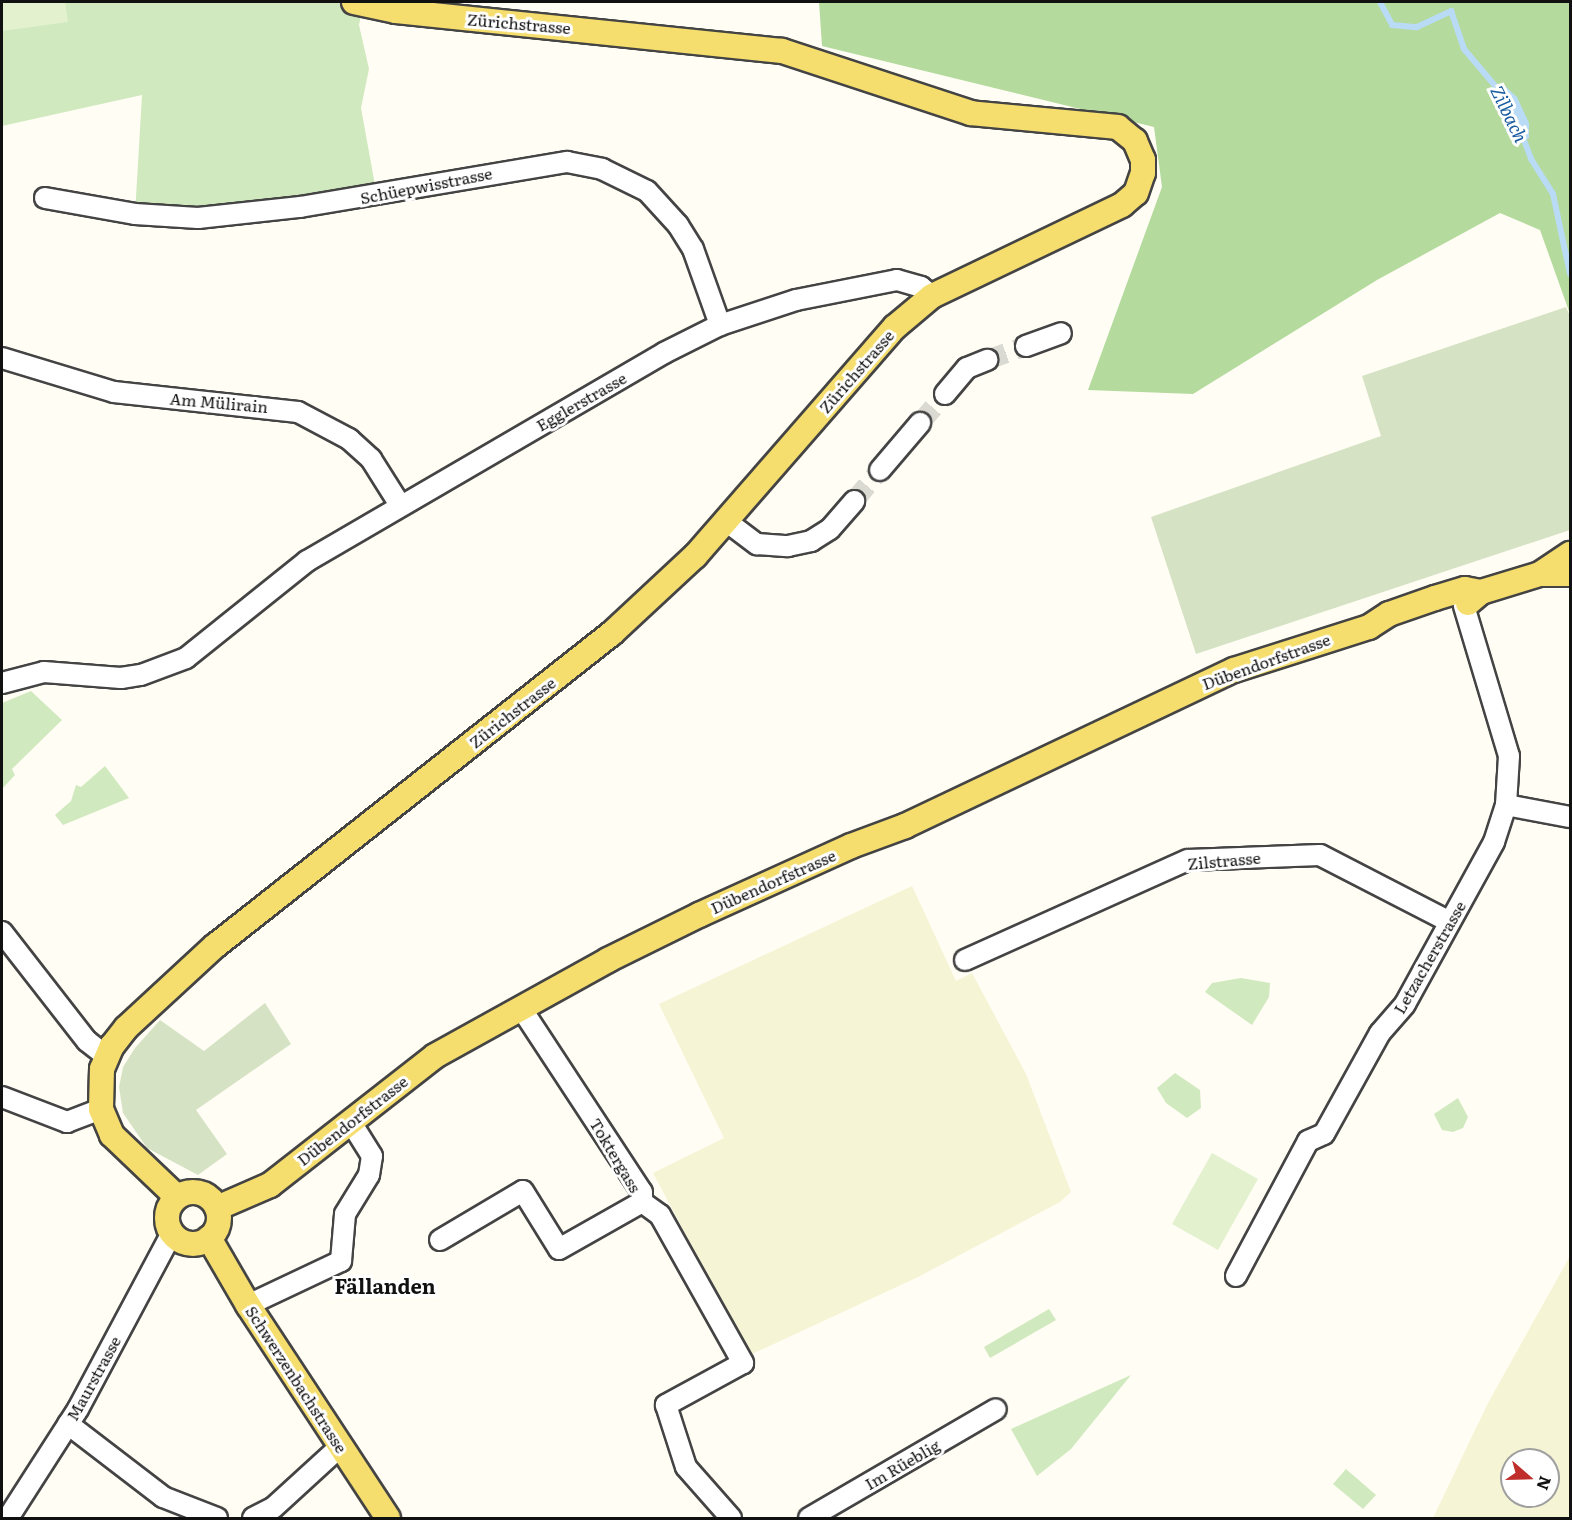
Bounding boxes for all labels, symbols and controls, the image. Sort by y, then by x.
street label: Zürichstrasse [467,9,571,37]
water label: Zilbach [1486,82,1532,146]
street label: Schüepwisstrasse [358,163,494,207]
street label: Zürichstrasse [815,326,897,416]
street label: Egglerstrasse [533,367,629,435]
street label: Am Mülirain [169,388,269,416]
street label: Dübendorfstrasse [1199,629,1333,693]
street label: Zürichstrasse [465,673,559,751]
street label: Dübendorfstrasse [707,845,839,917]
street label: Zilstrasse [1187,847,1261,873]
street label: Letzacherstrasse [1389,897,1469,1017]
street label: Dübendorfstrasse [293,1071,411,1169]
street label: Toktergass [586,1114,646,1196]
district label: Fällanden [334,1273,436,1297]
street label: Schwerzenbachstrasse [242,1302,352,1456]
street label: Maurstrasse [62,1332,124,1424]
street label: Im Rüeblig [861,1435,943,1493]
north arrow [1500,1448,1560,1508]
text: N [1531,1473,1559,1494]

